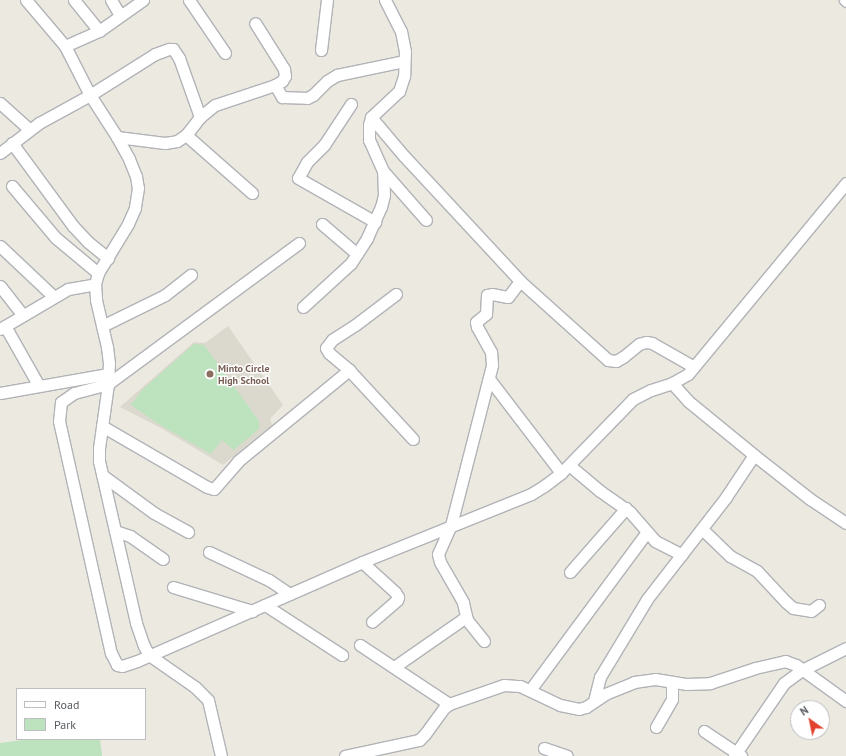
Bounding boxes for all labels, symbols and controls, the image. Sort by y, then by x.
place label: Minto Circle High School [218,362,270,386]
marker: Minto Circle High School [205,369,215,379]
legend [16,688,146,740]
text: Road [54,697,79,712]
north arrow [790,700,830,740]
text: N [797,703,811,719]
text: Park [54,717,76,732]

